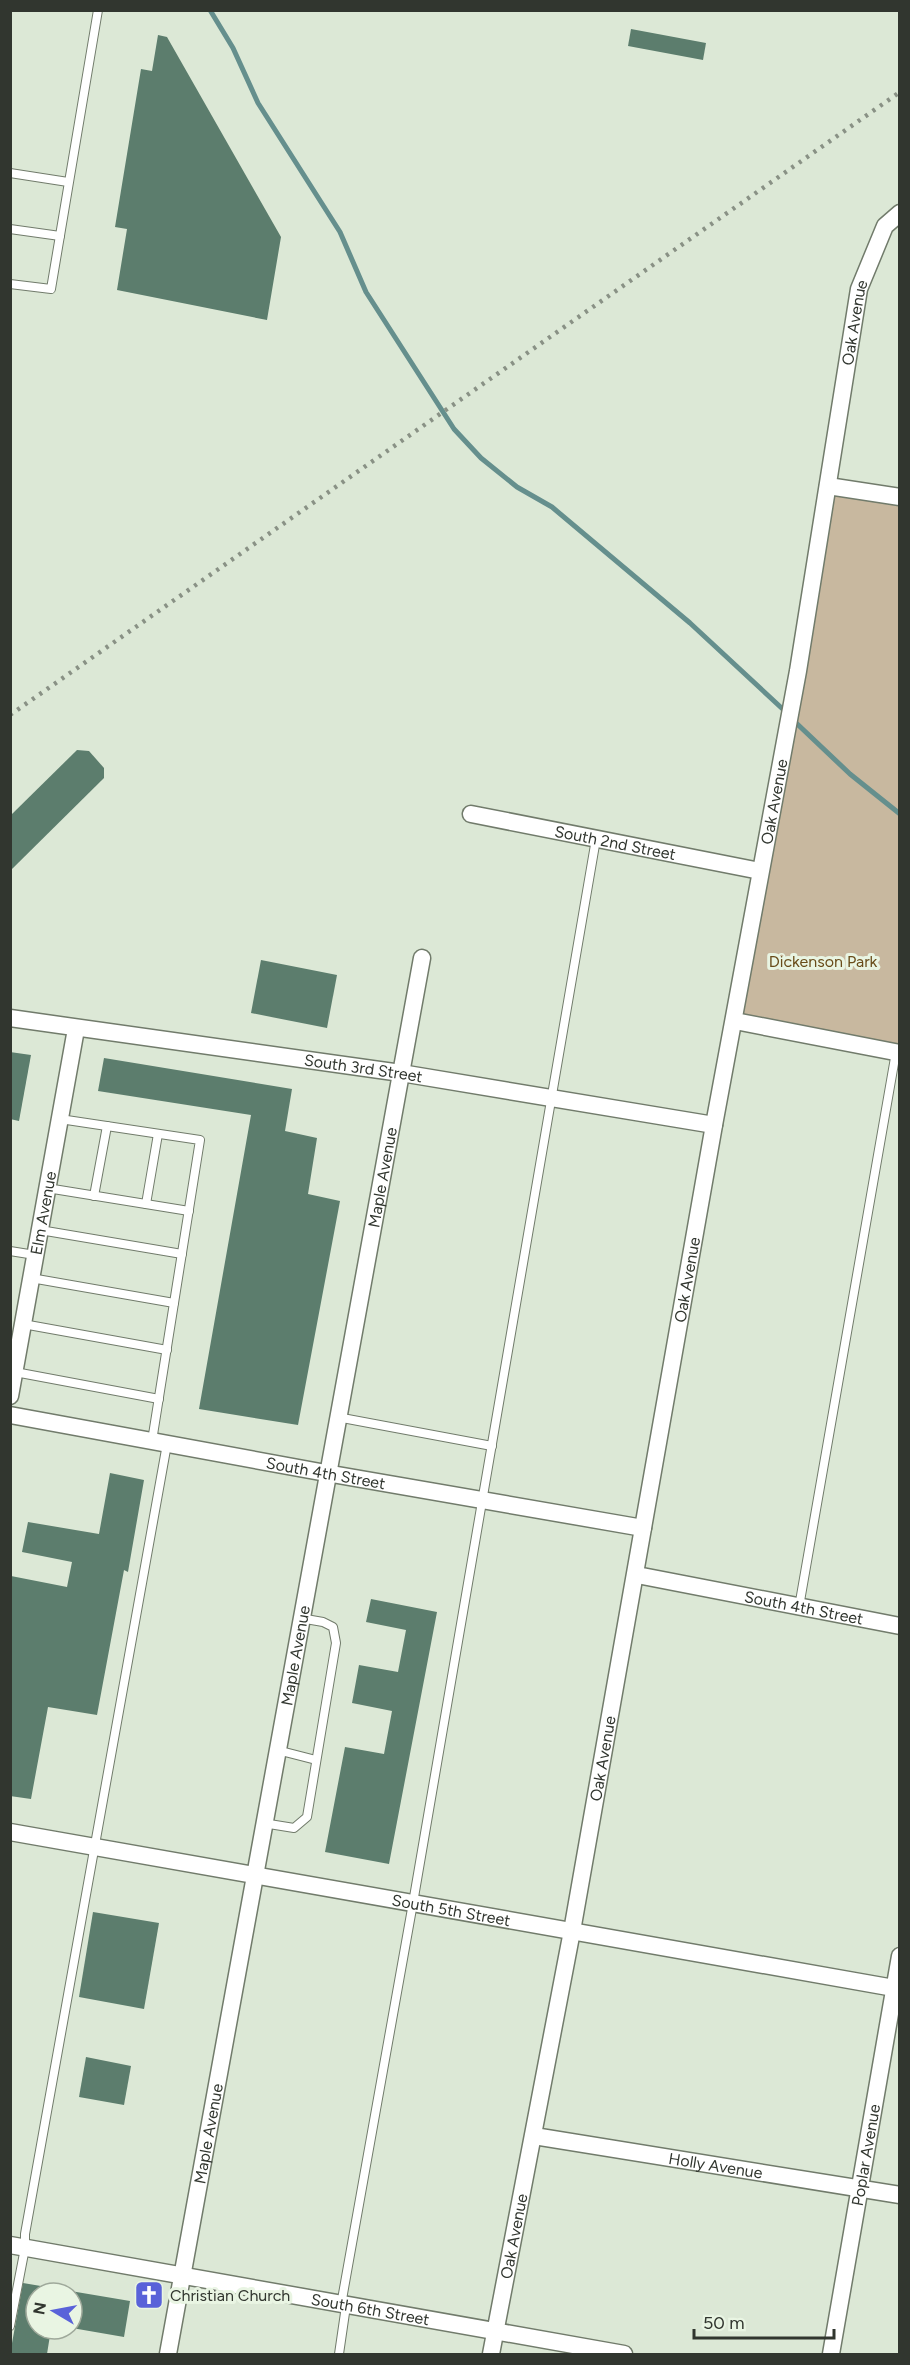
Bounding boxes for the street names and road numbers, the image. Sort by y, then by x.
street label: Oak Avenue [837,276,872,366]
street label: Oak Avenue [757,757,791,846]
street label: South 2nd Street [553,821,677,864]
street label: South 3rd Street [303,1050,424,1086]
street label: Maple Avenue [364,1125,401,1229]
street label: Elm Avenue [26,1169,60,1256]
street label: Oak Avenue [670,1235,704,1324]
street label: South 4th Street [265,1453,387,1493]
street label: South 4th Street [743,1587,865,1628]
street label: Maple Avenue [277,1604,314,1707]
street label: Oak Avenue [586,1714,619,1803]
street label: South 5th Street [390,1890,512,1930]
street label: Maple Avenue [190,2082,227,2185]
street label: Poplar Avenue [847,2102,884,2207]
street label: Holly Avenue [667,2148,764,2182]
street label: Oak Avenue [496,2192,531,2280]
street label: South 6th Street [310,2289,431,2329]

